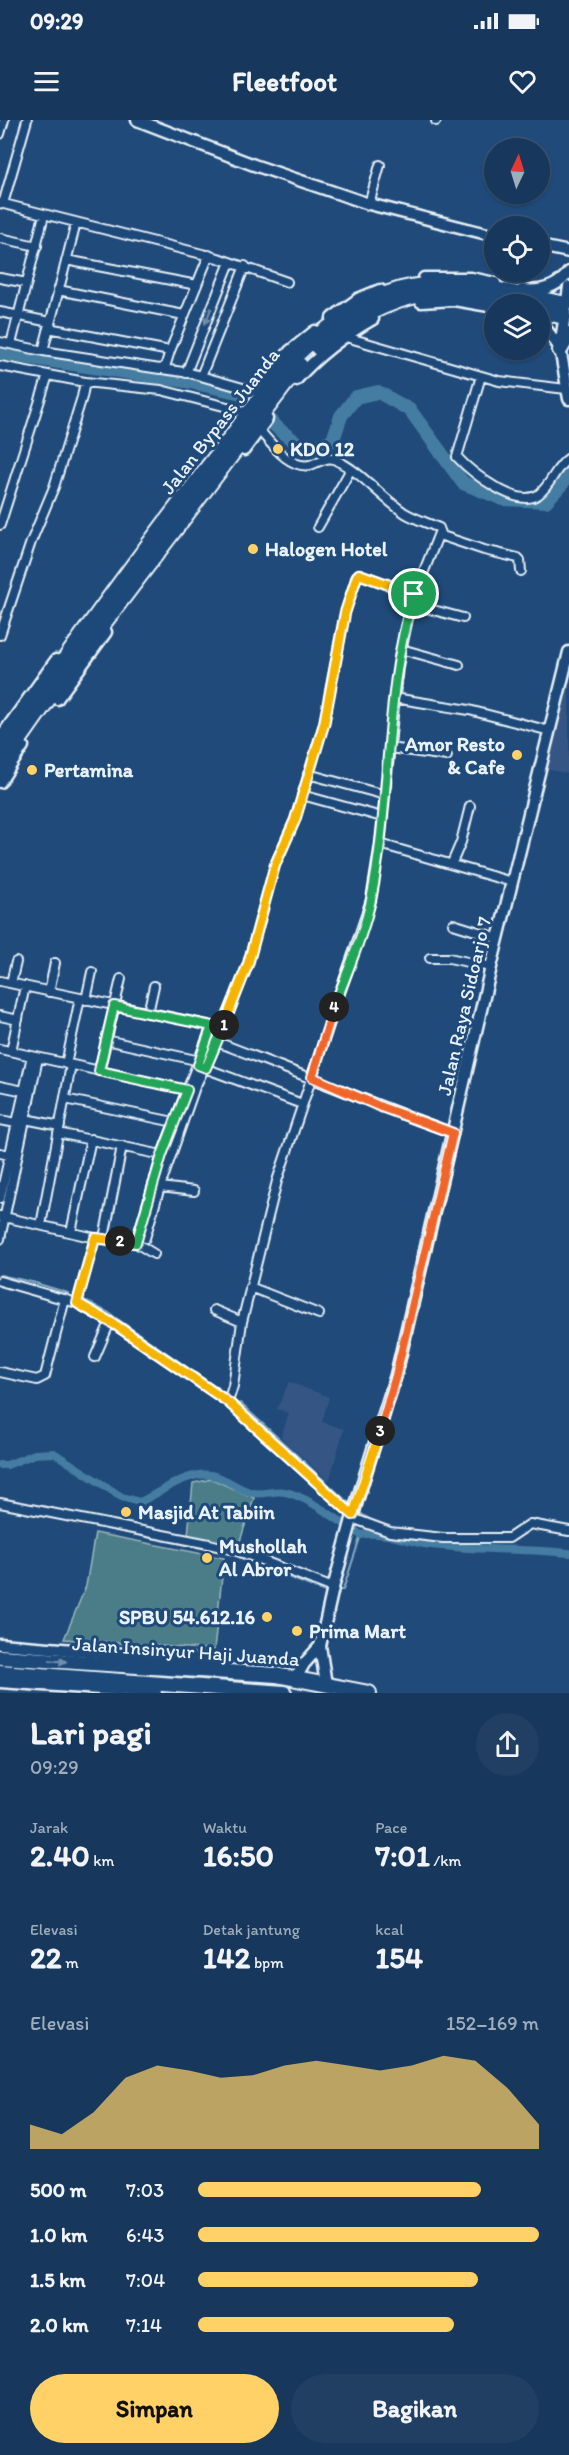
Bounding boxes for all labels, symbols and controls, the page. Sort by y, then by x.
text: 09:29 [30,8,84,35]
icon: menu [30,65,63,98]
text: Fleetfoot [232,65,337,98]
icon: heart [506,65,539,98]
north arrow [484,138,550,204]
map controls [484,138,550,360]
button: locate [484,216,550,282]
button: layers [484,294,550,360]
one-way arrow [203,307,212,325]
street label: Jalan Bypass Juanda [156,343,285,499]
place label: KDO 12 [290,437,355,461]
marker: KDO 12 [271,442,285,456]
place label: Halogen Hotel [265,537,388,562]
marker: Halogen Hotel [246,542,260,556]
pin [388,568,439,619]
icon: arrive [397,577,430,610]
place label: Amor Resto & Cafe [404,732,505,779]
marker: Amor Resto & Cafe [510,748,524,762]
place label: Pertamina [44,758,134,782]
marker: Pertamina [25,763,39,777]
street label: Jalan Raya Sidoarjo 7 [432,914,496,1098]
pin: 4 [319,992,349,1022]
text: 4 [329,997,339,1016]
pin: 1 [209,1010,239,1040]
text: 1 [220,1015,228,1034]
pin: 2 [105,1226,135,1256]
text: 2 [116,1231,124,1250]
pin: 3 [365,1416,395,1446]
text: 3 [376,1421,384,1440]
place label: Masjid At Tabiin [138,1500,276,1525]
marker: Masjid At Tabiin [119,1505,133,1519]
place label: Mushollah Al Abror [218,1534,308,1581]
marker: Mushollah Al Abror [200,1551,214,1565]
place label: SPBU 54.612.16 [119,1605,255,1629]
marker: SPBU 54.612.16 [260,1610,274,1624]
place label: Prima Mart [309,1619,406,1643]
marker: Prima Mart [290,1624,304,1638]
street label: Jalan Insinyur Haji Juanda [71,1631,301,1671]
one-way arrow [49,1657,68,1666]
text: Lari pagi [30,1713,152,1752]
button: share [476,1713,539,1776]
text: 09:29 [30,1755,79,1779]
text: Jarak [30,1818,68,1837]
text: Waktu [203,1818,247,1837]
text: Pace [375,1818,407,1837]
text: 2.40 [30,1837,90,1874]
text: 16:50 [203,1837,274,1874]
text: 7:01 [375,1837,430,1874]
text: km [90,1851,114,1870]
text: /km [430,1851,461,1870]
text: Elevasi [30,1920,78,1939]
text: Detak jantung [203,1920,300,1939]
text: kcal [375,1920,404,1939]
text: 22 [30,1939,62,1976]
text: 142 [203,1939,250,1976]
text: 154 [375,1939,423,1976]
text: m [62,1953,79,1972]
text: bpm [250,1953,284,1972]
text: Elevasi [30,2011,89,2035]
text: 152–169 m [446,2011,539,2035]
text: 500 m [30,2178,86,2202]
text: 7:03 [126,2178,164,2202]
text: 1.0 km [30,2223,87,2247]
text: 6:43 [126,2223,164,2247]
text: 1.5 km [30,2268,86,2292]
text: 7:04 [126,2268,165,2292]
text: 2.0 km [30,2313,89,2337]
text: 7:14 [126,2313,162,2337]
button: Simpan [30,2374,279,2443]
button: Bagikan [291,2374,539,2443]

